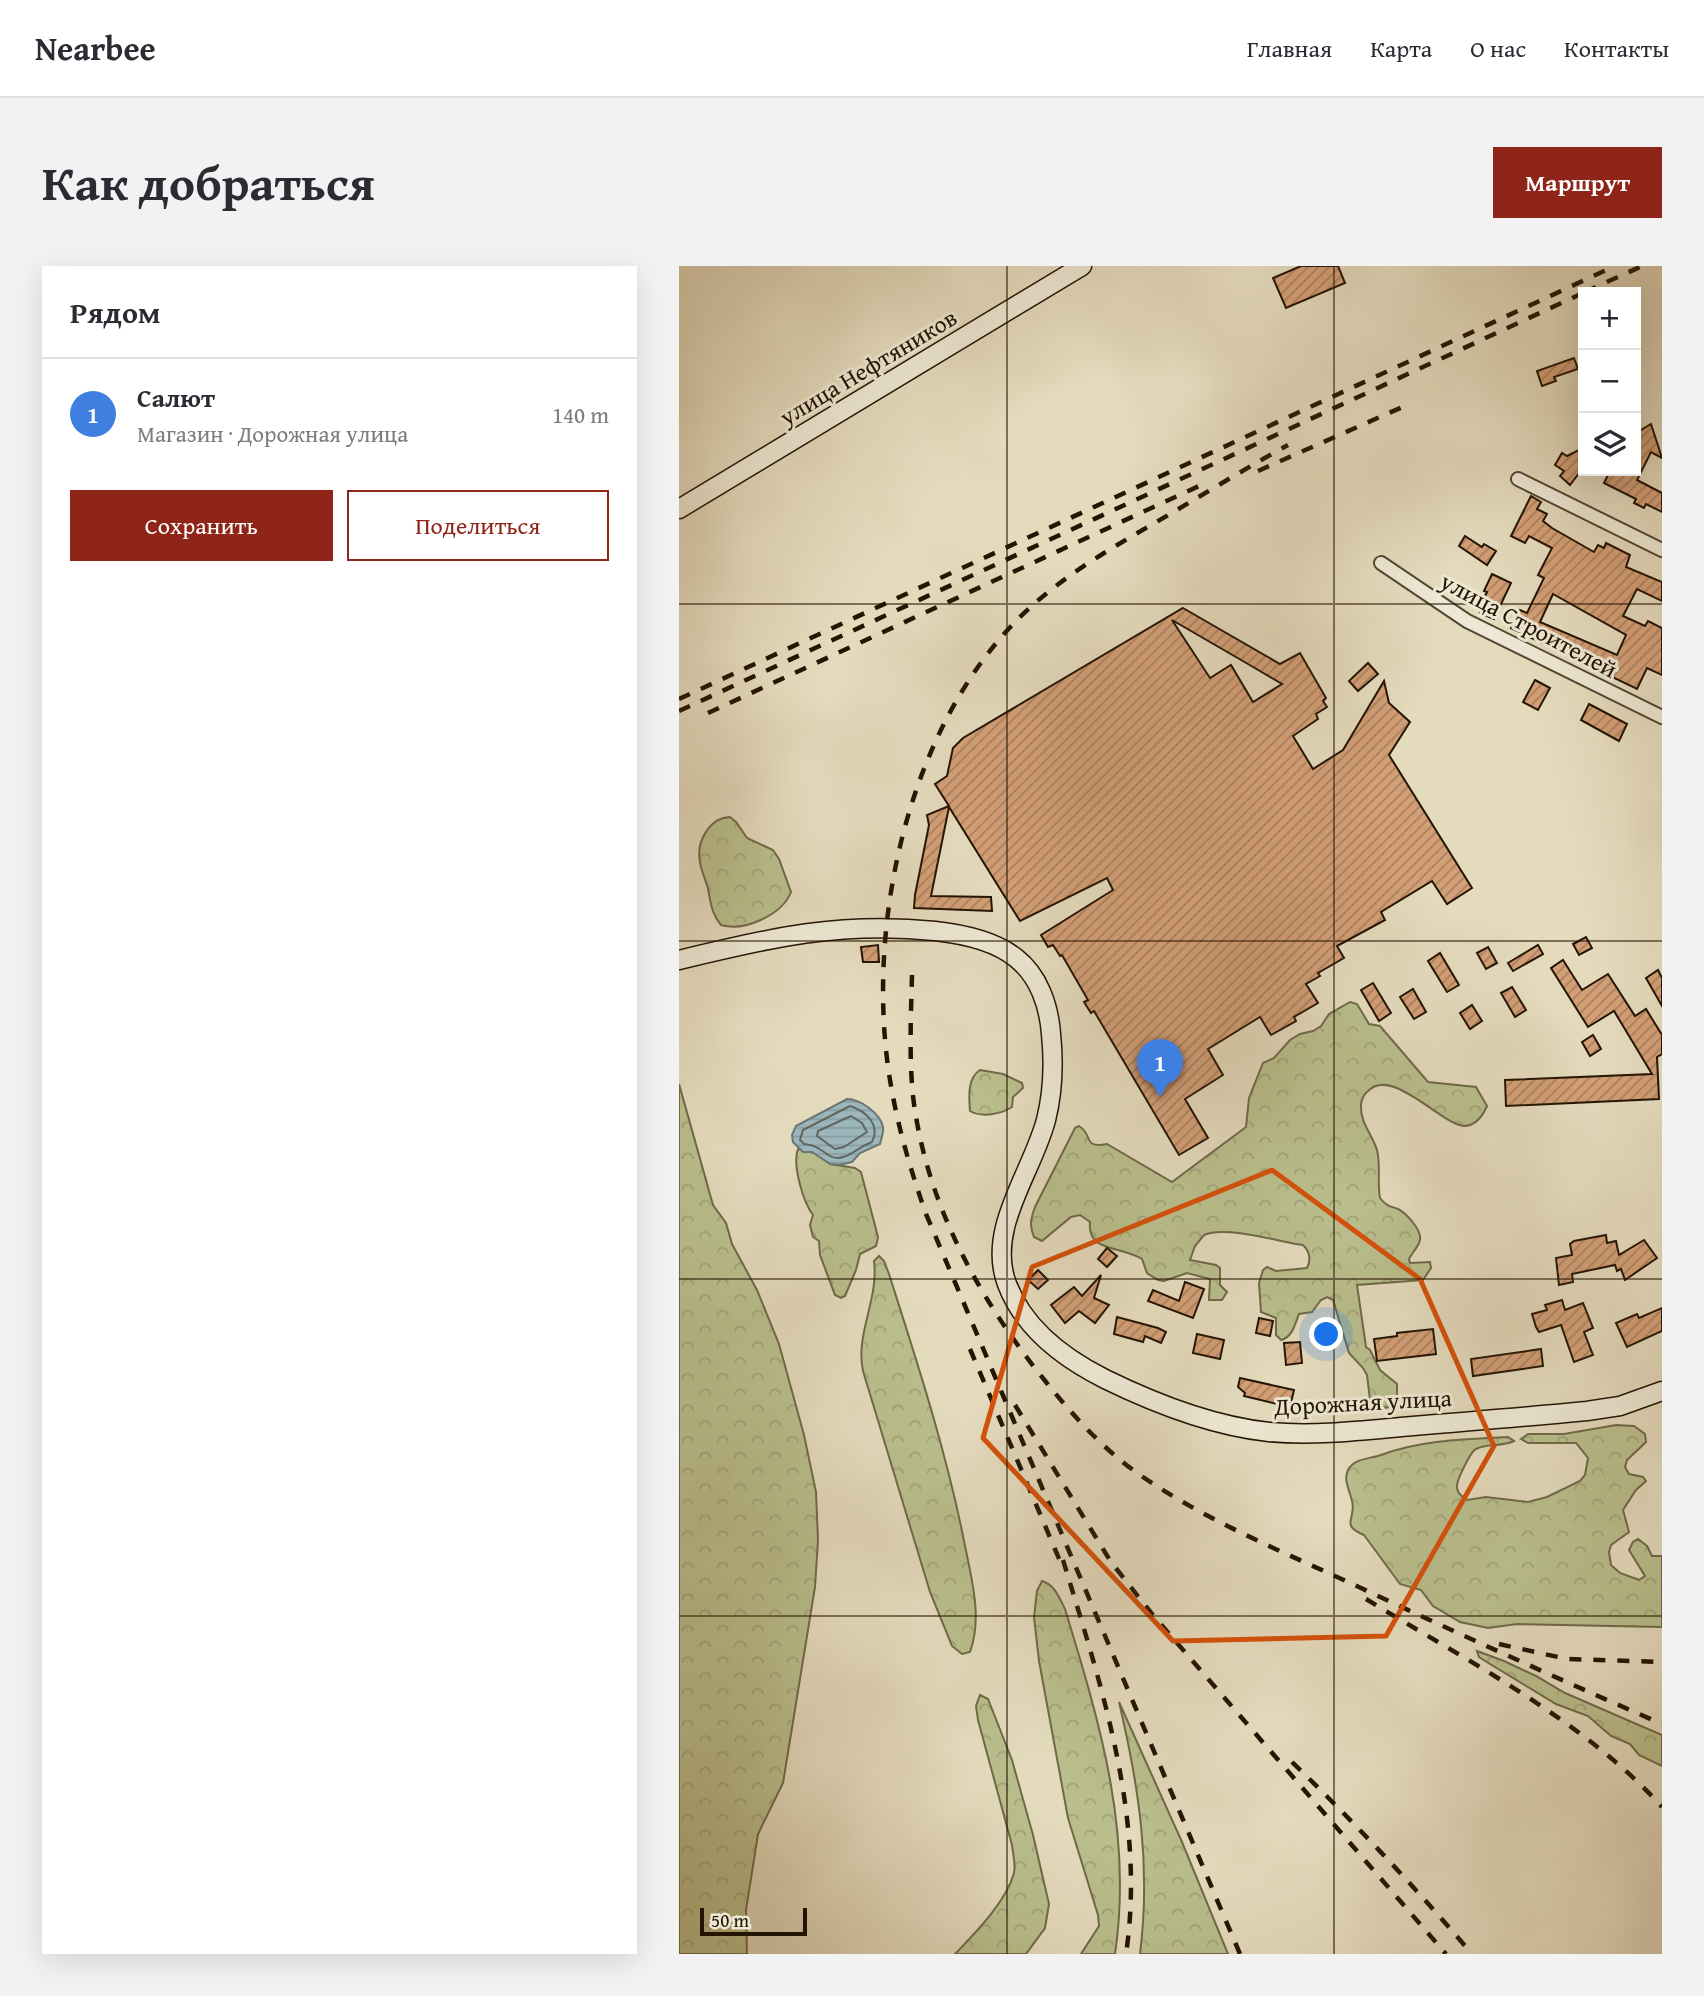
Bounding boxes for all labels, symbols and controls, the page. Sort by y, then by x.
text: Nearbee [35,24,156,72]
text: Главная [1247,31,1332,66]
text: Карта [1370,31,1432,66]
text: О нас [1470,31,1526,66]
text: Контакты [1564,31,1669,66]
text: Как добраться [42,146,375,218]
button: Маршрут [1493,147,1662,218]
map controls [1578,287,1641,476]
button: + [1578,287,1641,350]
text: Рядом [70,290,161,334]
street label: улица Нефтяников [772,300,964,434]
button: − [1578,350,1641,413]
text: Салют [137,378,215,417]
text: 1 [87,398,99,431]
text: 140 m [552,398,609,431]
button: layers [1578,413,1641,476]
text: Магазин · Дорожная улица [137,417,408,450]
button: Сохранить [70,490,333,561]
button: Поделиться [347,490,609,561]
street label: улица Строителей [1433,563,1624,686]
pin: 1 [1137,1039,1183,1097]
your location [1309,1317,1343,1351]
street label: Дорожная улица [1272,1380,1453,1424]
scale bar [700,1905,807,1937]
text: 50 m [711,1906,749,1934]

